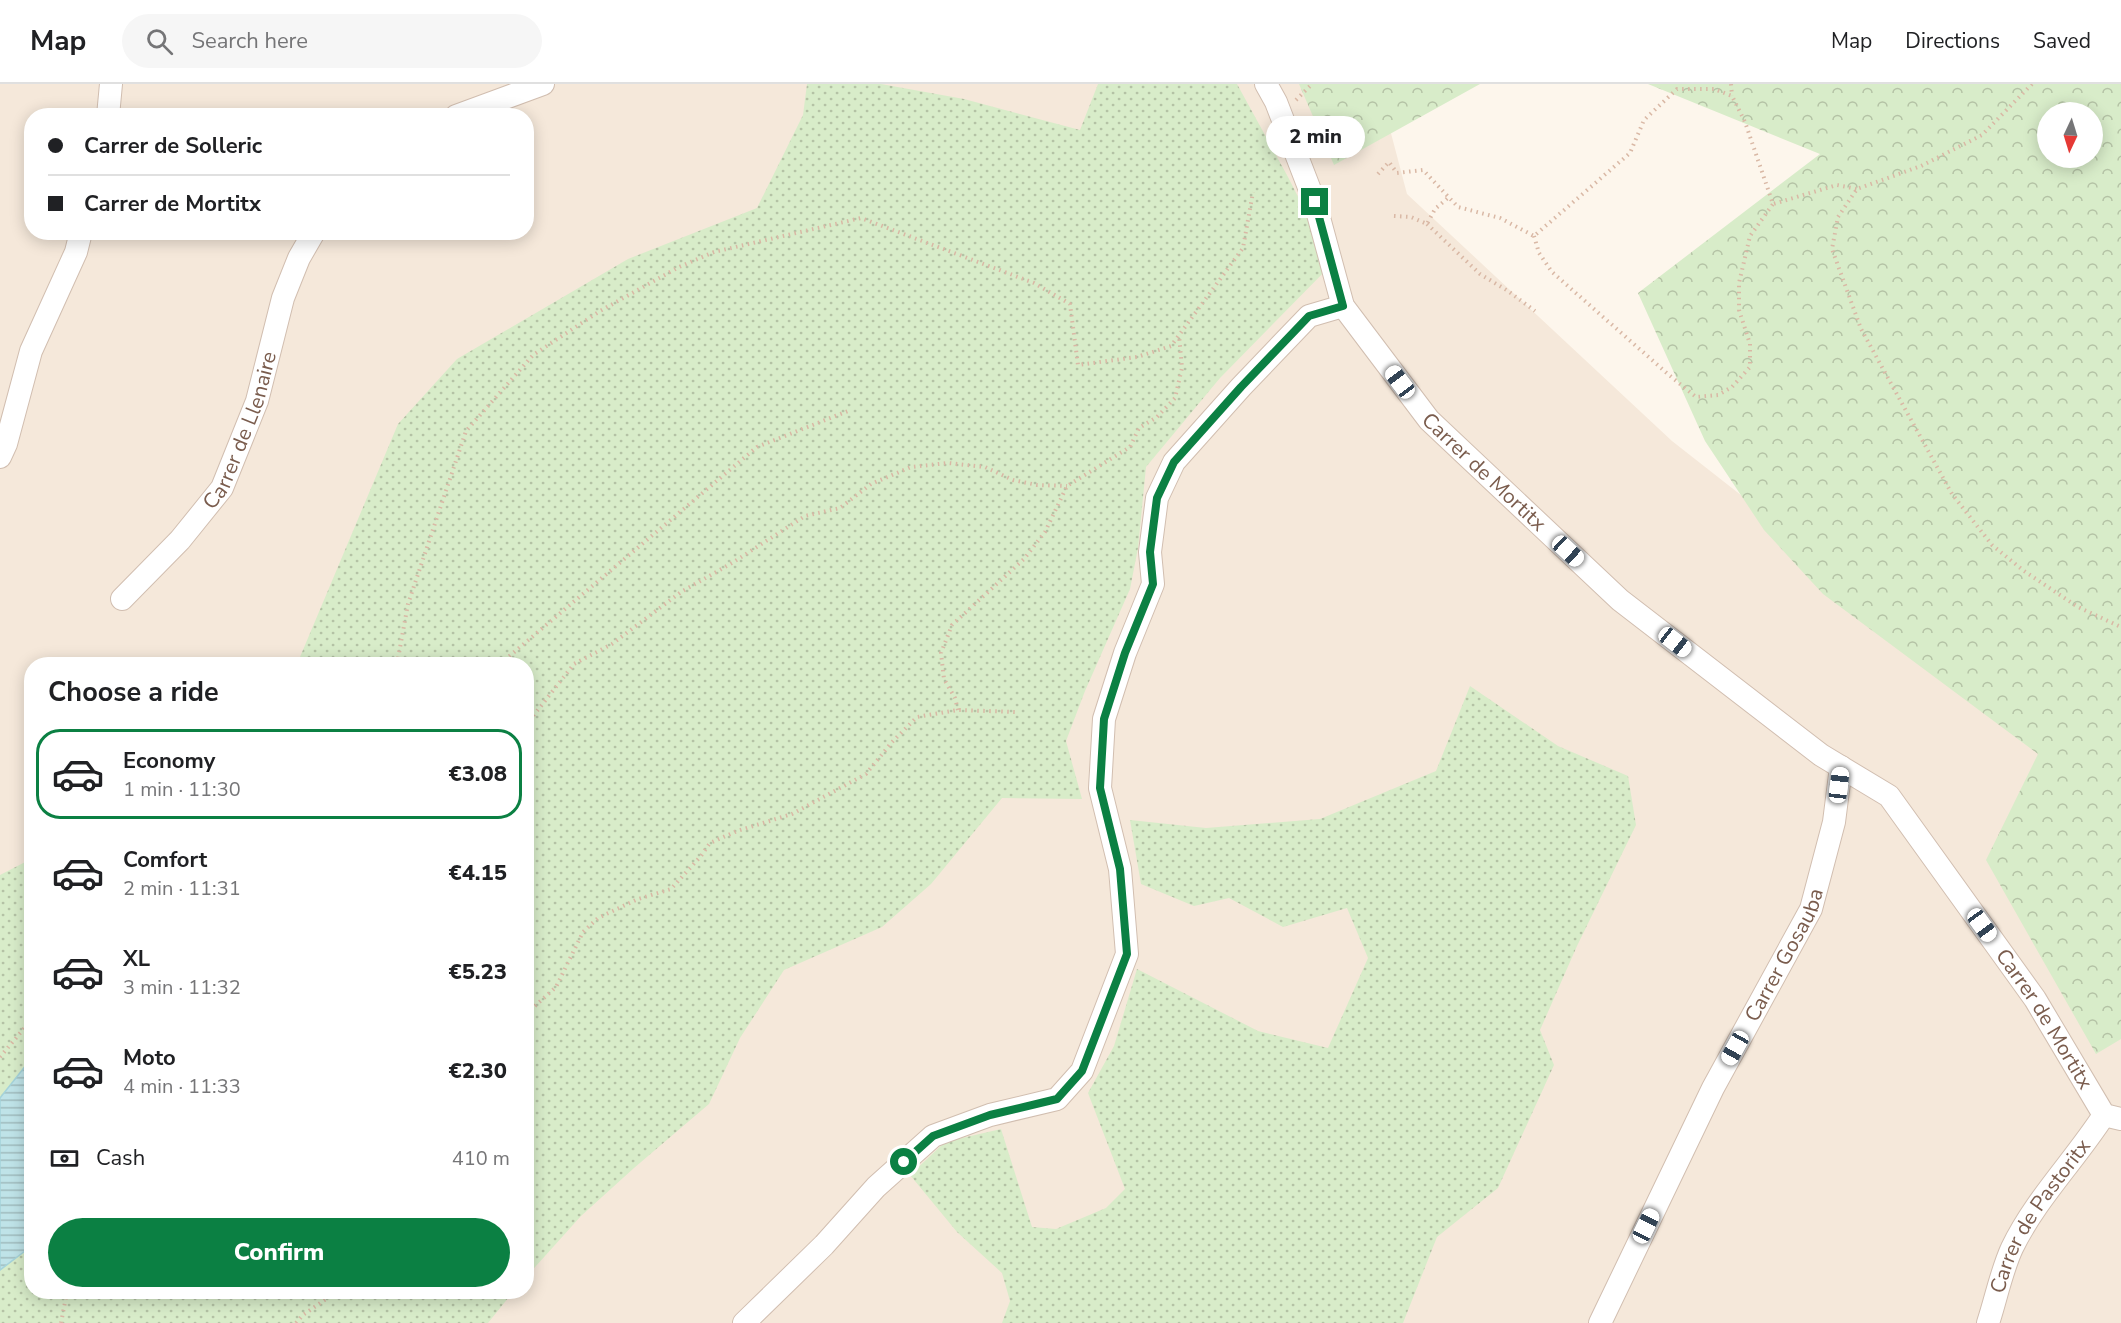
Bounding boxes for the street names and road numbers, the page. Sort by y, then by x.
street label: Carrer de Llenaire [196,348,283,515]
street label: Carrer de Mortitx [1416,406,1552,537]
street label: Carrer Gosauba [1738,885,1830,1027]
street label: Carrer de Mortitx [1989,943,2099,1094]
street label: Carrer de Pastoritx [1983,1133,2097,1296]

